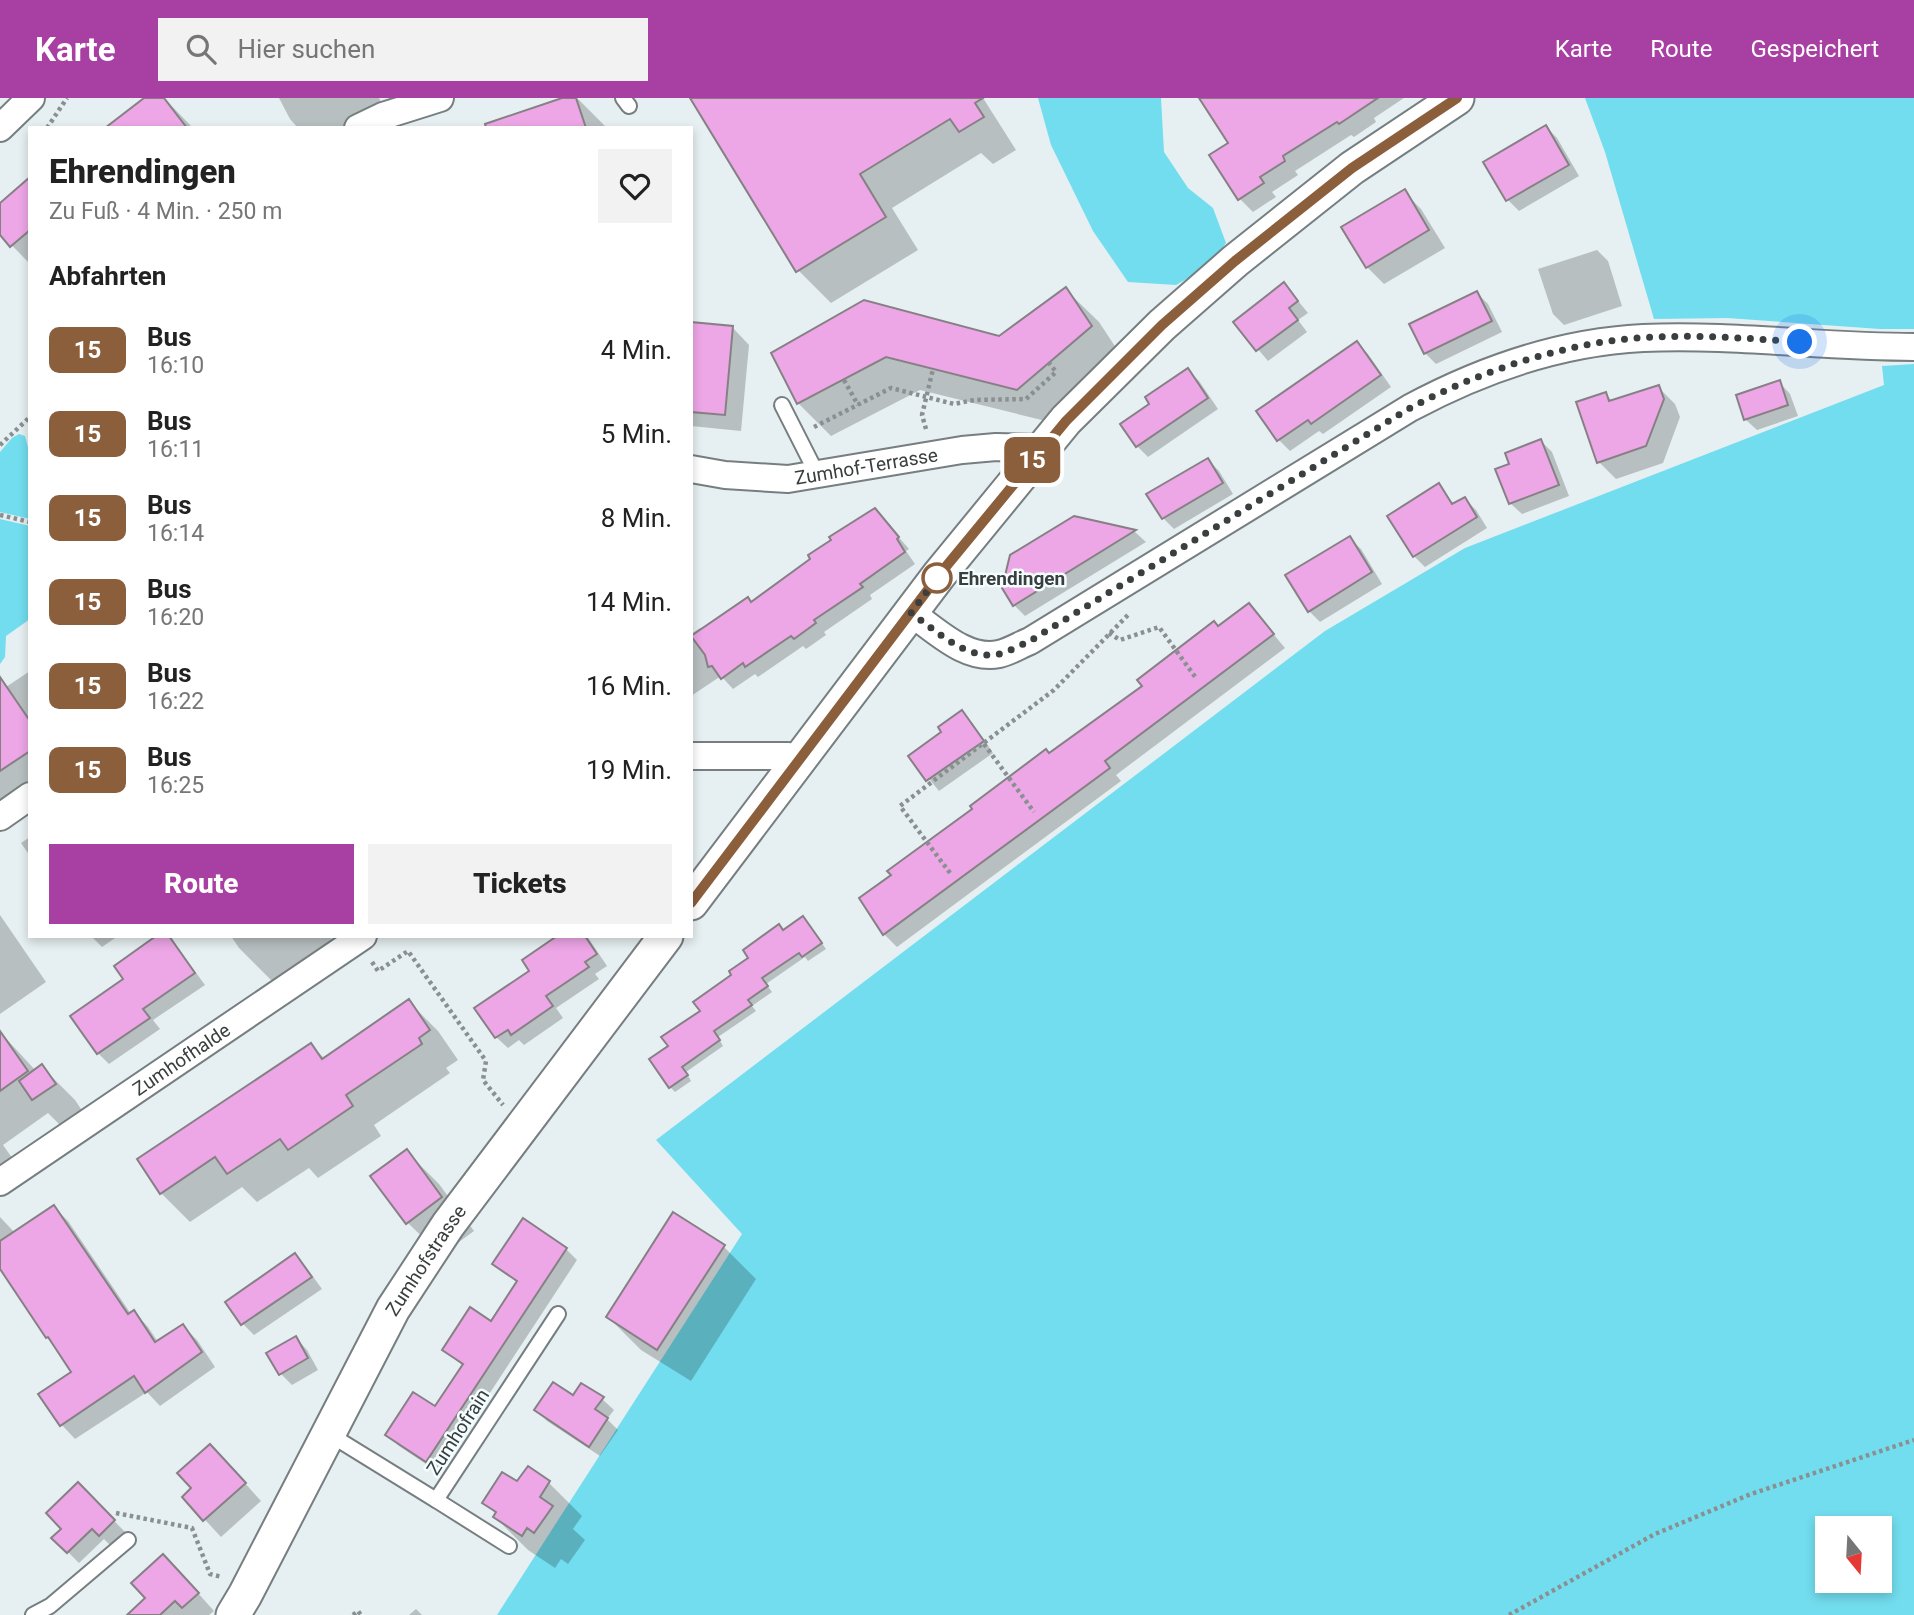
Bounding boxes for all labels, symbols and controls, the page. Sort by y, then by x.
search box [158,18,648,81]
text: Karte [35,30,116,69]
icon: search [182,30,220,68]
text: Hier suchen [238,34,375,64]
text: Karte [1555,35,1612,63]
text: Route [1650,35,1712,63]
text: Gespeichert [1750,35,1879,63]
button: heart [598,149,672,223]
text: Ehrendingen [49,152,236,191]
text: Zu Fuß · 4 Min. · 250 m [49,198,282,225]
text: Abfahrten [49,261,166,291]
text: Bus [147,322,192,352]
your location [1782,324,1817,359]
text: 4 Min. [601,335,672,365]
text: 15 [74,336,101,364]
text: 16:10 [147,352,204,379]
text: Bus [147,406,192,436]
text: 5 Min. [601,419,672,449]
text: 15 [74,420,101,448]
text: 16:11 [147,436,204,463]
line badge: 15 [1000,437,1064,483]
street label: Zumhof-Terrasse [793,443,939,489]
text: 15 [1018,446,1046,474]
text: Bus [147,490,192,520]
text: 8 Min. [601,503,672,533]
text: 15 [74,504,101,532]
text: 16:14 [147,520,204,547]
marker: Ehrendingen [922,563,952,593]
place label: Ehrendingen [958,567,1065,590]
text: Bus [147,574,192,604]
text: 14 Min. [586,587,672,617]
text: 15 [74,588,101,616]
text: 16:20 [147,604,204,631]
text: Bus [147,658,192,688]
text: 16 Min. [586,671,672,701]
text: 15 [74,672,101,700]
text: 16:22 [147,688,204,715]
text: Bus [147,742,192,772]
text: 19 Min. [586,755,672,785]
text: 15 [74,756,101,784]
text: 16:25 [147,772,204,799]
button: Route [49,844,354,924]
button: Tickets [368,844,672,924]
street label: Zumhofhalde [128,1018,234,1100]
street label: Zumhofstrasse [380,1200,471,1320]
street label: Zumhofrain [422,1385,494,1479]
north arrow [1815,1516,1892,1592]
map controls [1815,1516,1892,1593]

